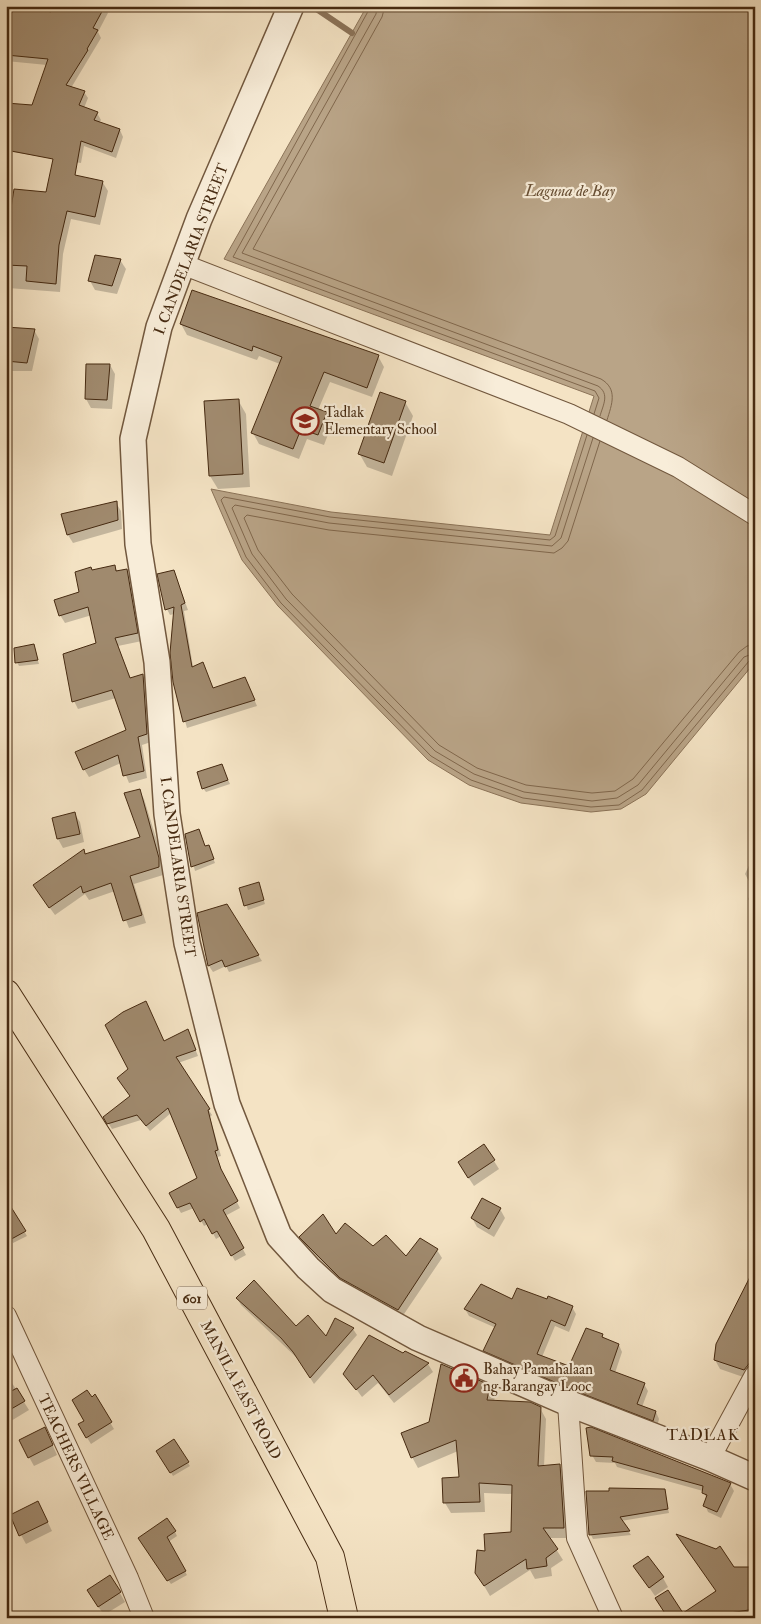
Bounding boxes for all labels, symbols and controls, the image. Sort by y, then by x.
street label: I. CANDELARIA STREET [150,161,233,338]
water label: Laguna de Bay [524,181,616,201]
place label: Tadlak Elementary School [324,403,437,439]
school or university icon: Tadlak Elementary School [290,406,320,436]
street label: I. CANDELARIA STREET [155,776,200,959]
road number: 601 [177,1286,207,1310]
street label: MANILA EAST ROAD [196,1318,285,1463]
place label: Bahay Pamahalaan ng Barangay Looc [483,1360,593,1396]
public building icon: Bahay Pamahalaan ng Barangay Looc [449,1363,479,1393]
street label: TEACHERS VILLAGE [33,1391,118,1543]
district label: TADLAK [666,1425,740,1445]

